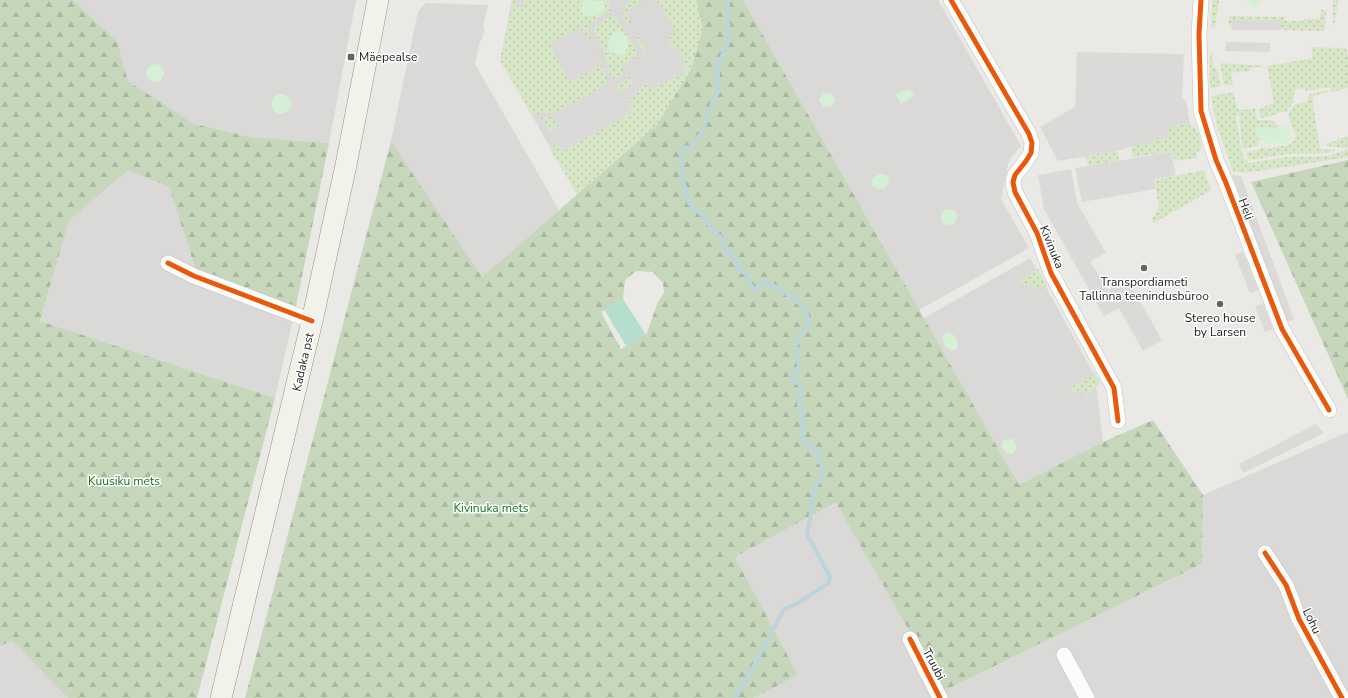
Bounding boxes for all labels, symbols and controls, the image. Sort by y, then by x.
place label: Mäepealse [359,49,417,65]
marker: Mäepealse [346,52,356,62]
street label: Heli [1235,196,1257,222]
street label: Kivinuka [1036,223,1068,271]
marker: Transpordiameti Tallinna teenindusbüroo [1139,263,1149,273]
place label: Transpordiameti Tallinna teenindusbüroo [1079,274,1209,304]
marker: Stereo house by Larsen [1215,299,1225,309]
place label: Stereo house by Larsen [1185,310,1255,340]
street label: Kadaka pst [289,330,318,393]
park label: Kuusiku mets [88,473,160,489]
park label: Kivinuka mets [454,500,529,516]
street label: Lohu [1299,605,1325,637]
street label: Truubi [919,645,949,683]

